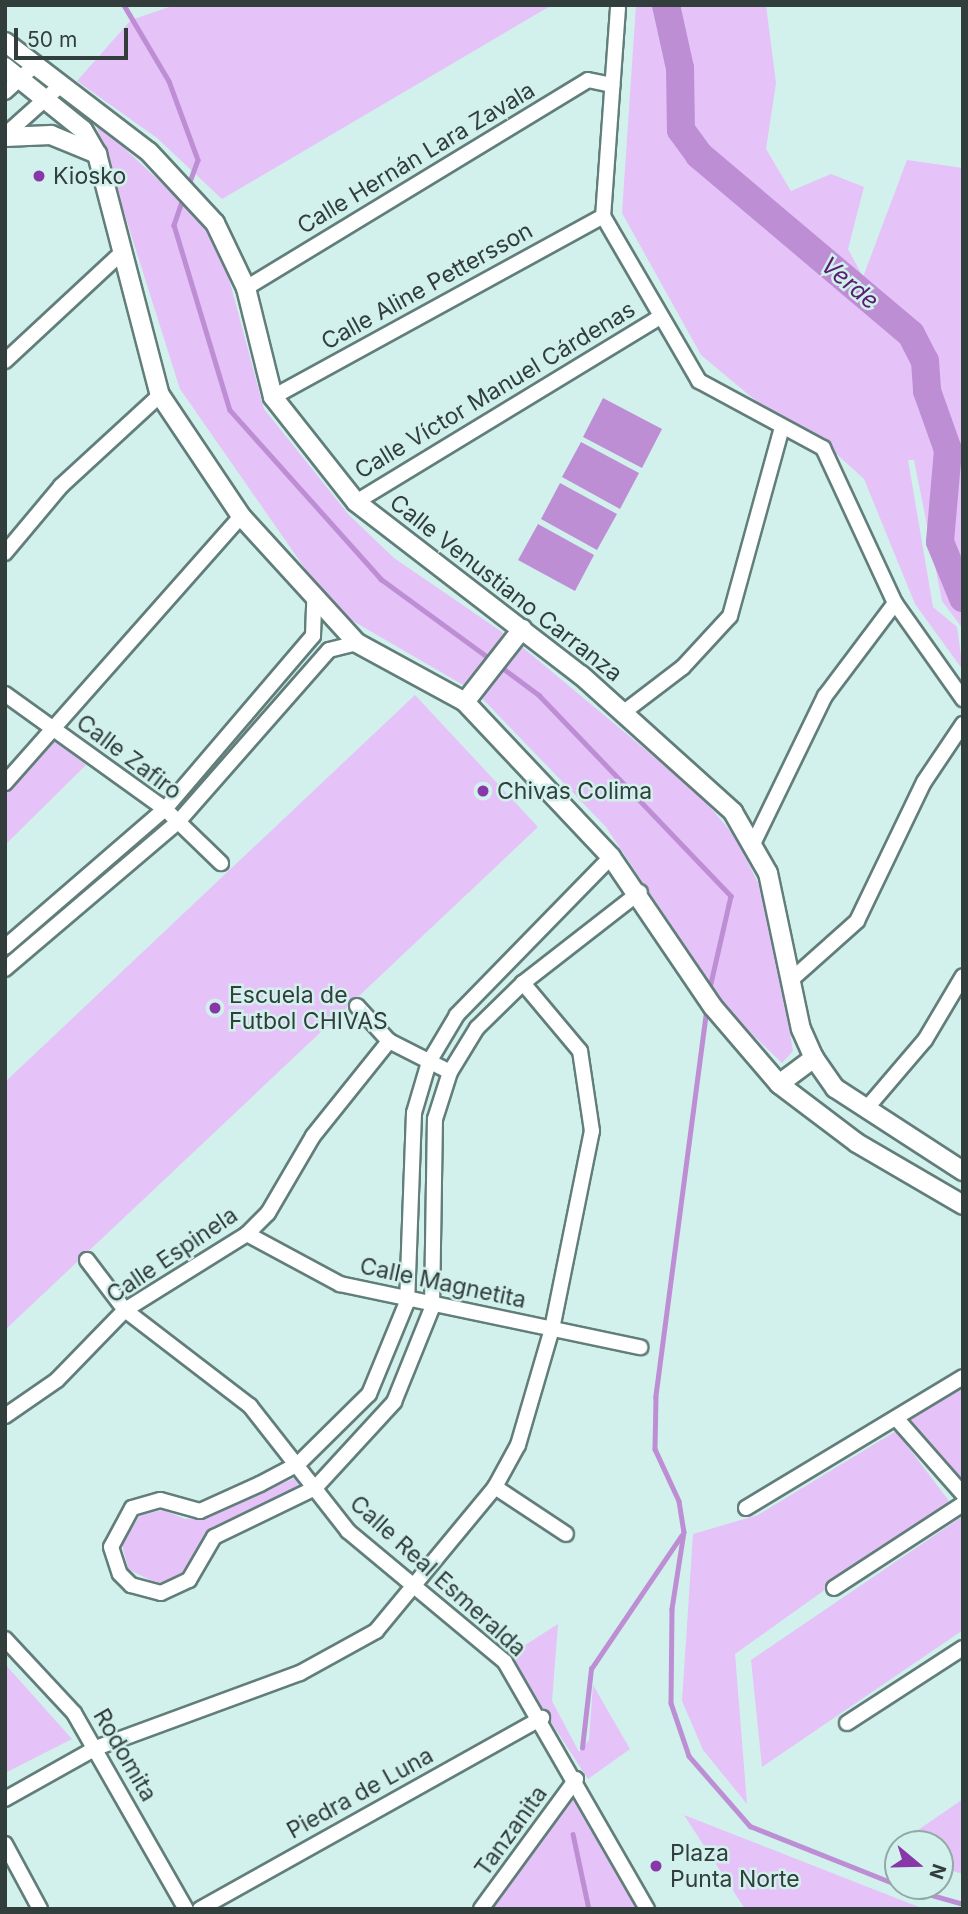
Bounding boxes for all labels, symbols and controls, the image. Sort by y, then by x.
scale bar [18,14,131,58]
text: 50 m [27,27,77,52]
street label: Calle Hernán Lara Zavala [292,76,540,240]
place label: Kiosko [53,162,126,190]
marker: Kiosko [31,168,47,184]
street label: Calle Aline Pettersson [317,216,537,356]
water label: Verde [815,251,885,315]
street label: Calle Víctor Manuel Cárdenas [350,295,640,485]
street label: Calle Venustiano Carranza [384,489,628,687]
street label: Calle Zafiro [71,709,187,805]
place label: Chivas Colima [497,777,652,805]
marker: Chivas Colima [475,783,491,799]
place label: Escuela de Futbol CHIVAS [229,981,388,1035]
marker: Escuela de Futbol CHIVAS [207,1000,223,1016]
street label: Calle Espinela [101,1201,243,1309]
street label: Calle Magnetita [357,1252,529,1314]
street label: Calle Real Esmeralda [344,1490,532,1662]
street label: Rodomita [87,1704,163,1806]
street label: Piedra de Luna [282,1741,438,1845]
street label: Tanzanita [469,1780,553,1882]
north arrow [884,1830,954,1900]
place label: Plaza Punta Norte [670,1839,800,1893]
marker: Plaza Punta Norte [648,1858,664,1874]
text: N [924,1861,951,1882]

